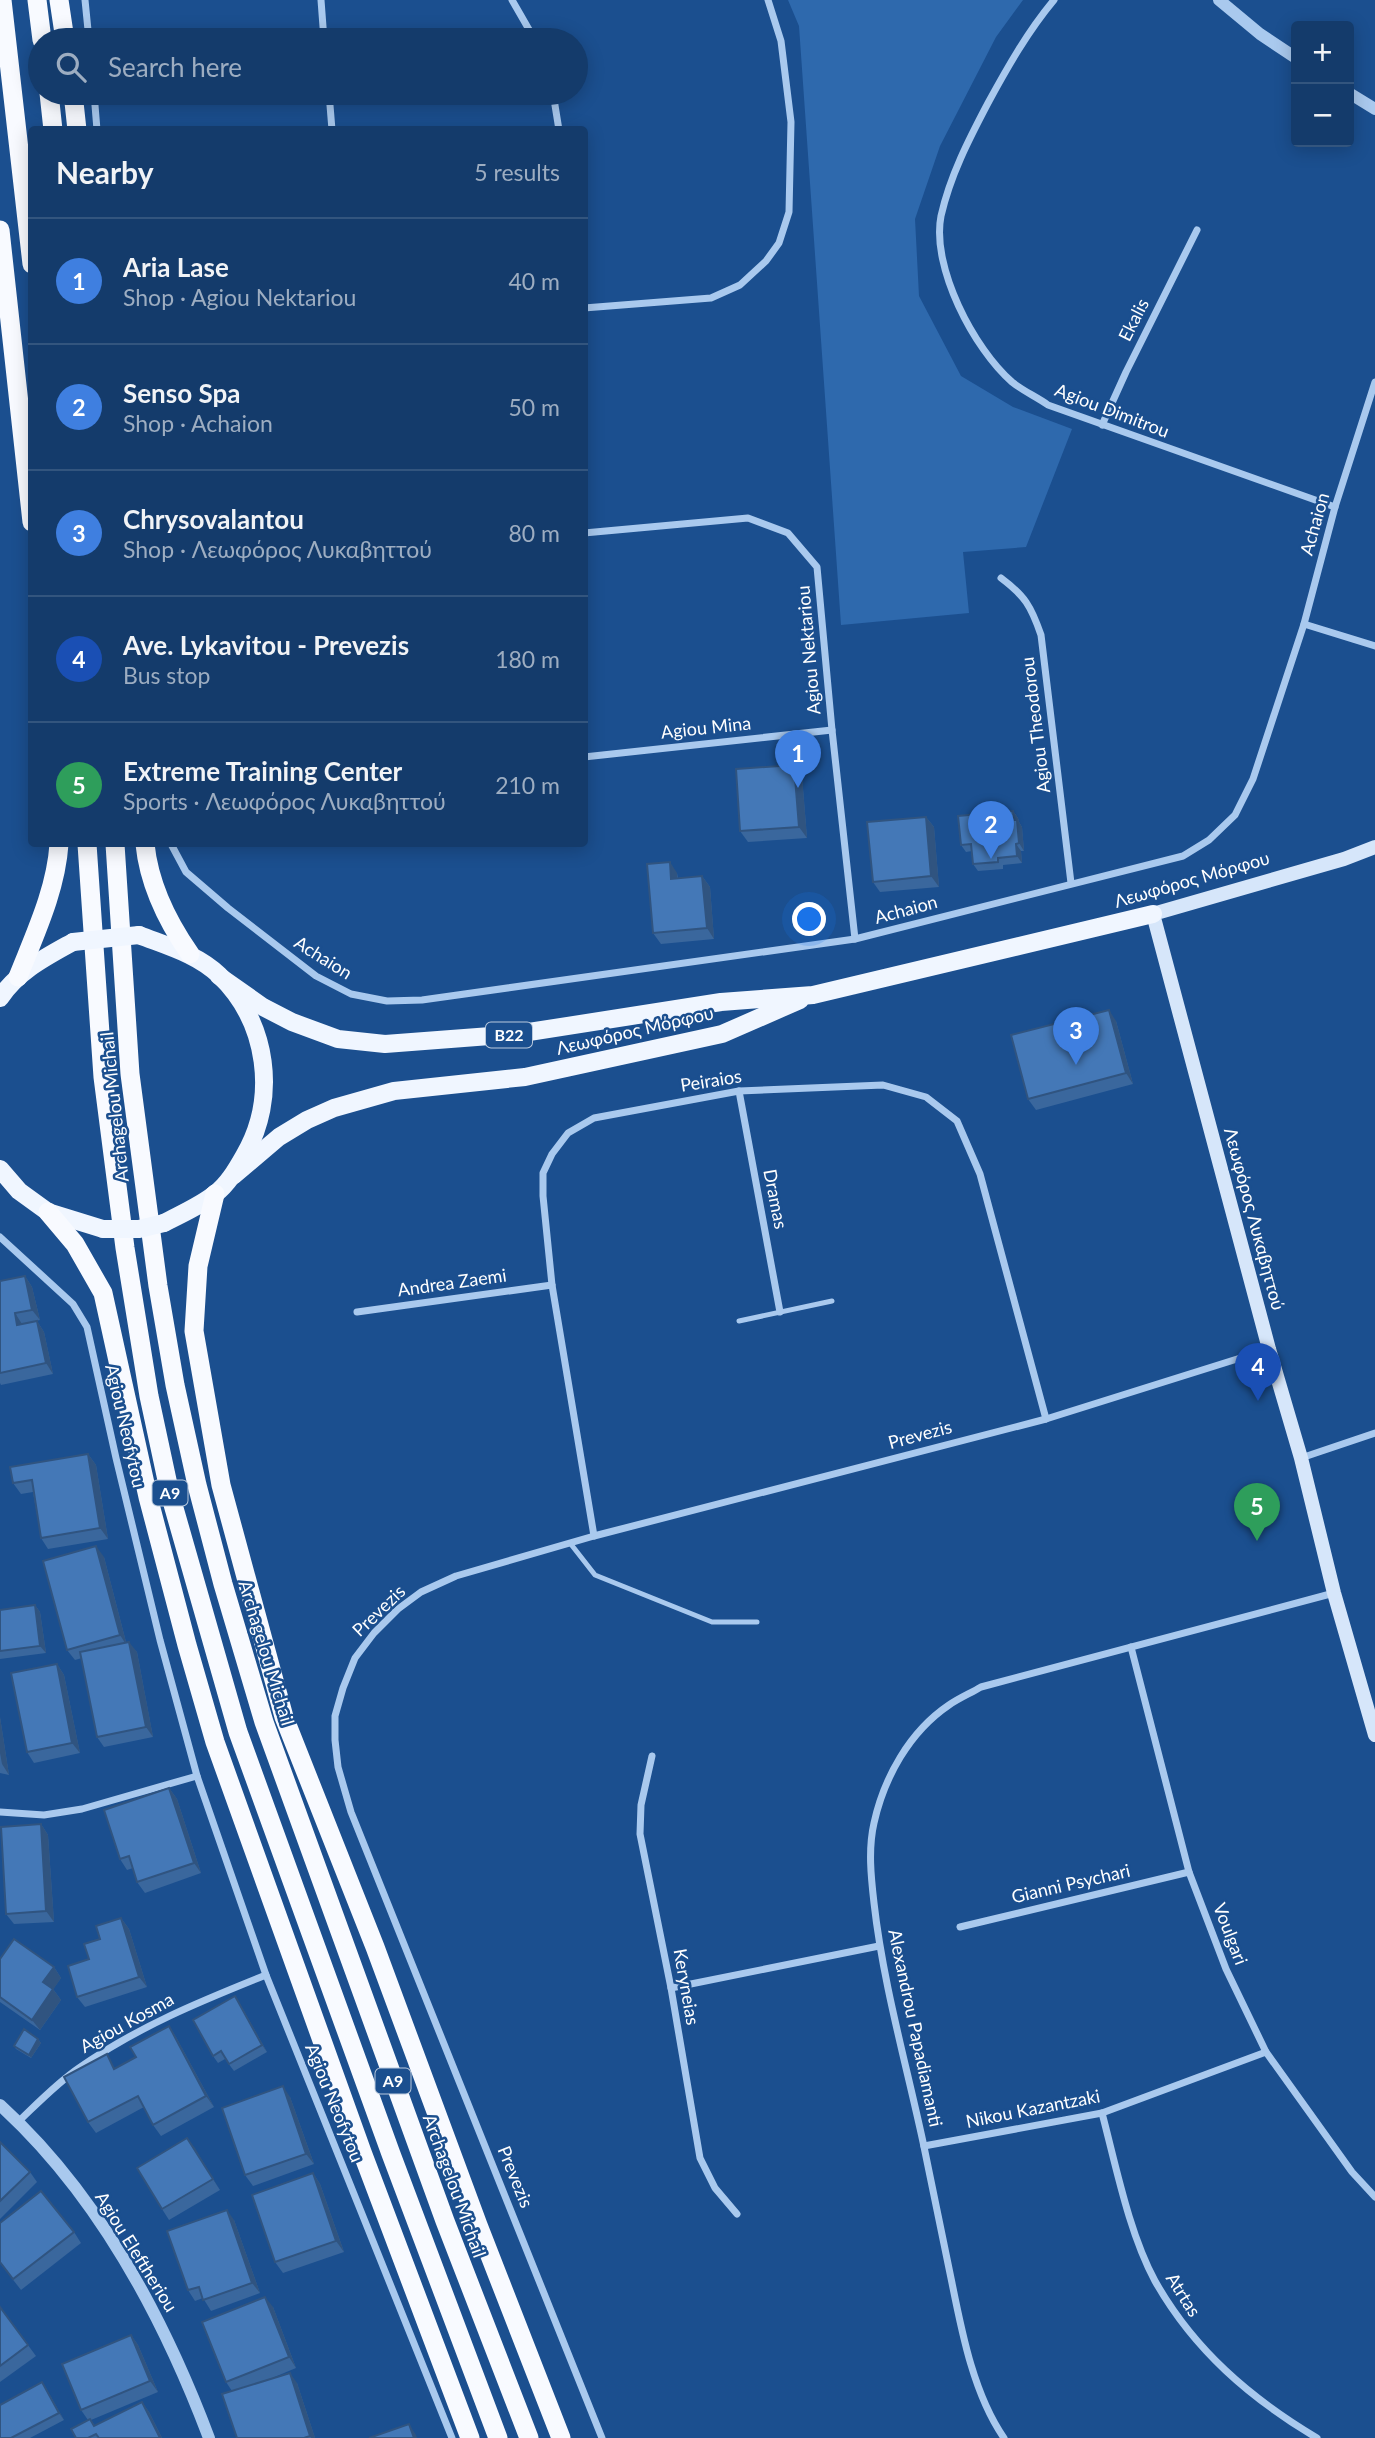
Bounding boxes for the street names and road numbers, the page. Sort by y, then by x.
street label: Ekalis [1113,294,1153,344]
street label: Agiou Dimitrou [1052,378,1173,442]
street label: Achaion [1295,490,1333,558]
street label: Agiou Nektariou [791,585,825,715]
street label: Agiou Theodorou [1016,656,1054,795]
street label: Agiou Mina [660,711,752,743]
street label: Λεωφόρος Μόρφου [1111,846,1272,912]
street label: Achaion [872,890,940,928]
street label: Achaion [291,931,357,983]
street label: Λεωφόρος Μόρφου [554,1001,716,1059]
road number: B22 [486,1023,532,1048]
street label: Archagelou Michail [95,1031,133,1183]
street label: Peiraios [679,1064,743,1096]
street label: Λεωφόρος Λυκαβηττού [1220,1125,1290,1312]
street label: Dramas [759,1167,793,1231]
street label: Andrea Zaemi [396,1263,508,1301]
street label: Agiou Neofytou [101,1362,151,1490]
street label: Prevezis [886,1415,954,1453]
road number: A9 [152,1480,188,1506]
street label: Archagelou Michail [234,1577,300,1728]
street label: Prevezis [347,1580,409,1641]
street label: Gianni Psychari [1009,1859,1132,1907]
street label: Voulgari [1209,1900,1253,1968]
street label: Alexandrou Papadiamanti [884,1927,948,2129]
street label: Keryneias [669,1947,705,2027]
street label: Agiou Kosma [76,1987,177,2057]
street label: Agiou Neofytou [301,2040,369,2165]
road number: A9 [376,2068,410,2094]
street label: Nikou Kazantzaki [964,2084,1102,2132]
street label: Archagelou Michail [419,2111,491,2260]
street label: Prevezis [494,2142,538,2211]
street label: Agiou Eleftheriou [91,2187,183,2316]
street label: Atrtas [1162,2268,1206,2321]

